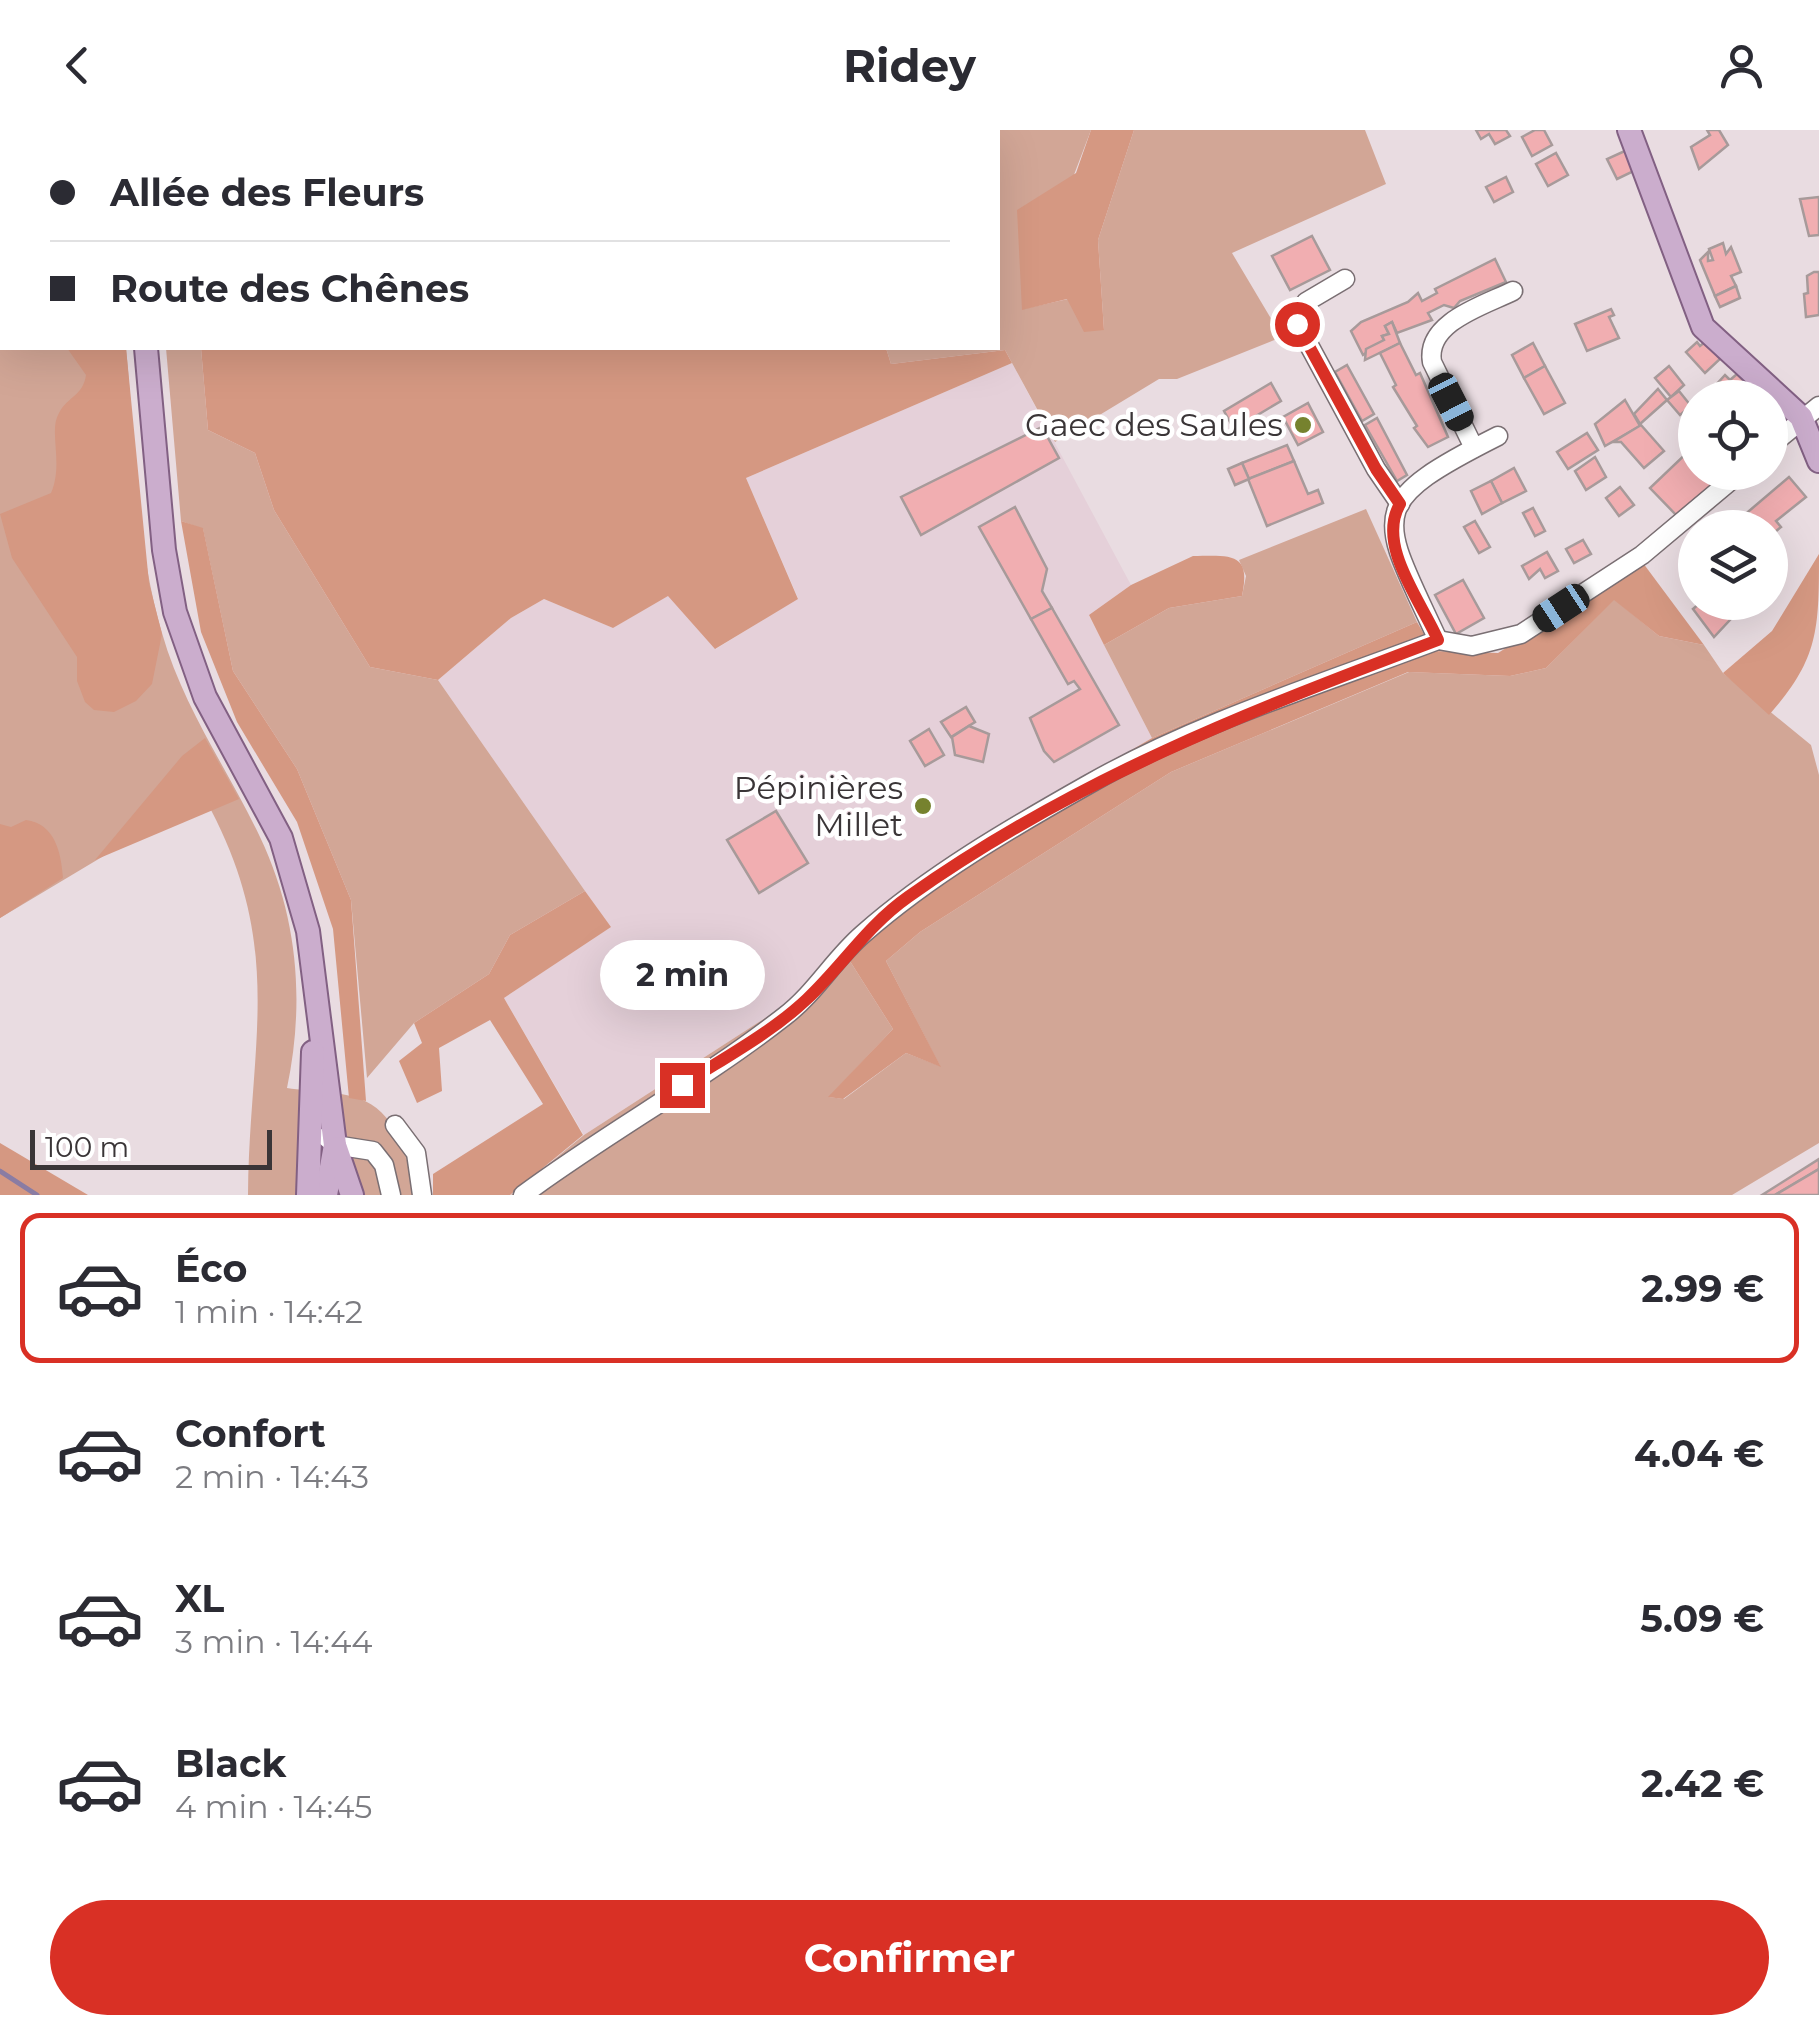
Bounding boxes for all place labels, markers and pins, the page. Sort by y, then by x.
place label: Gaec des Saules [1025,405,1283,444]
marker: Gaec des Saules [1292,414,1314,436]
place label: Pépinières Millet [734,768,903,844]
marker: Pépinières Millet [912,795,934,817]

